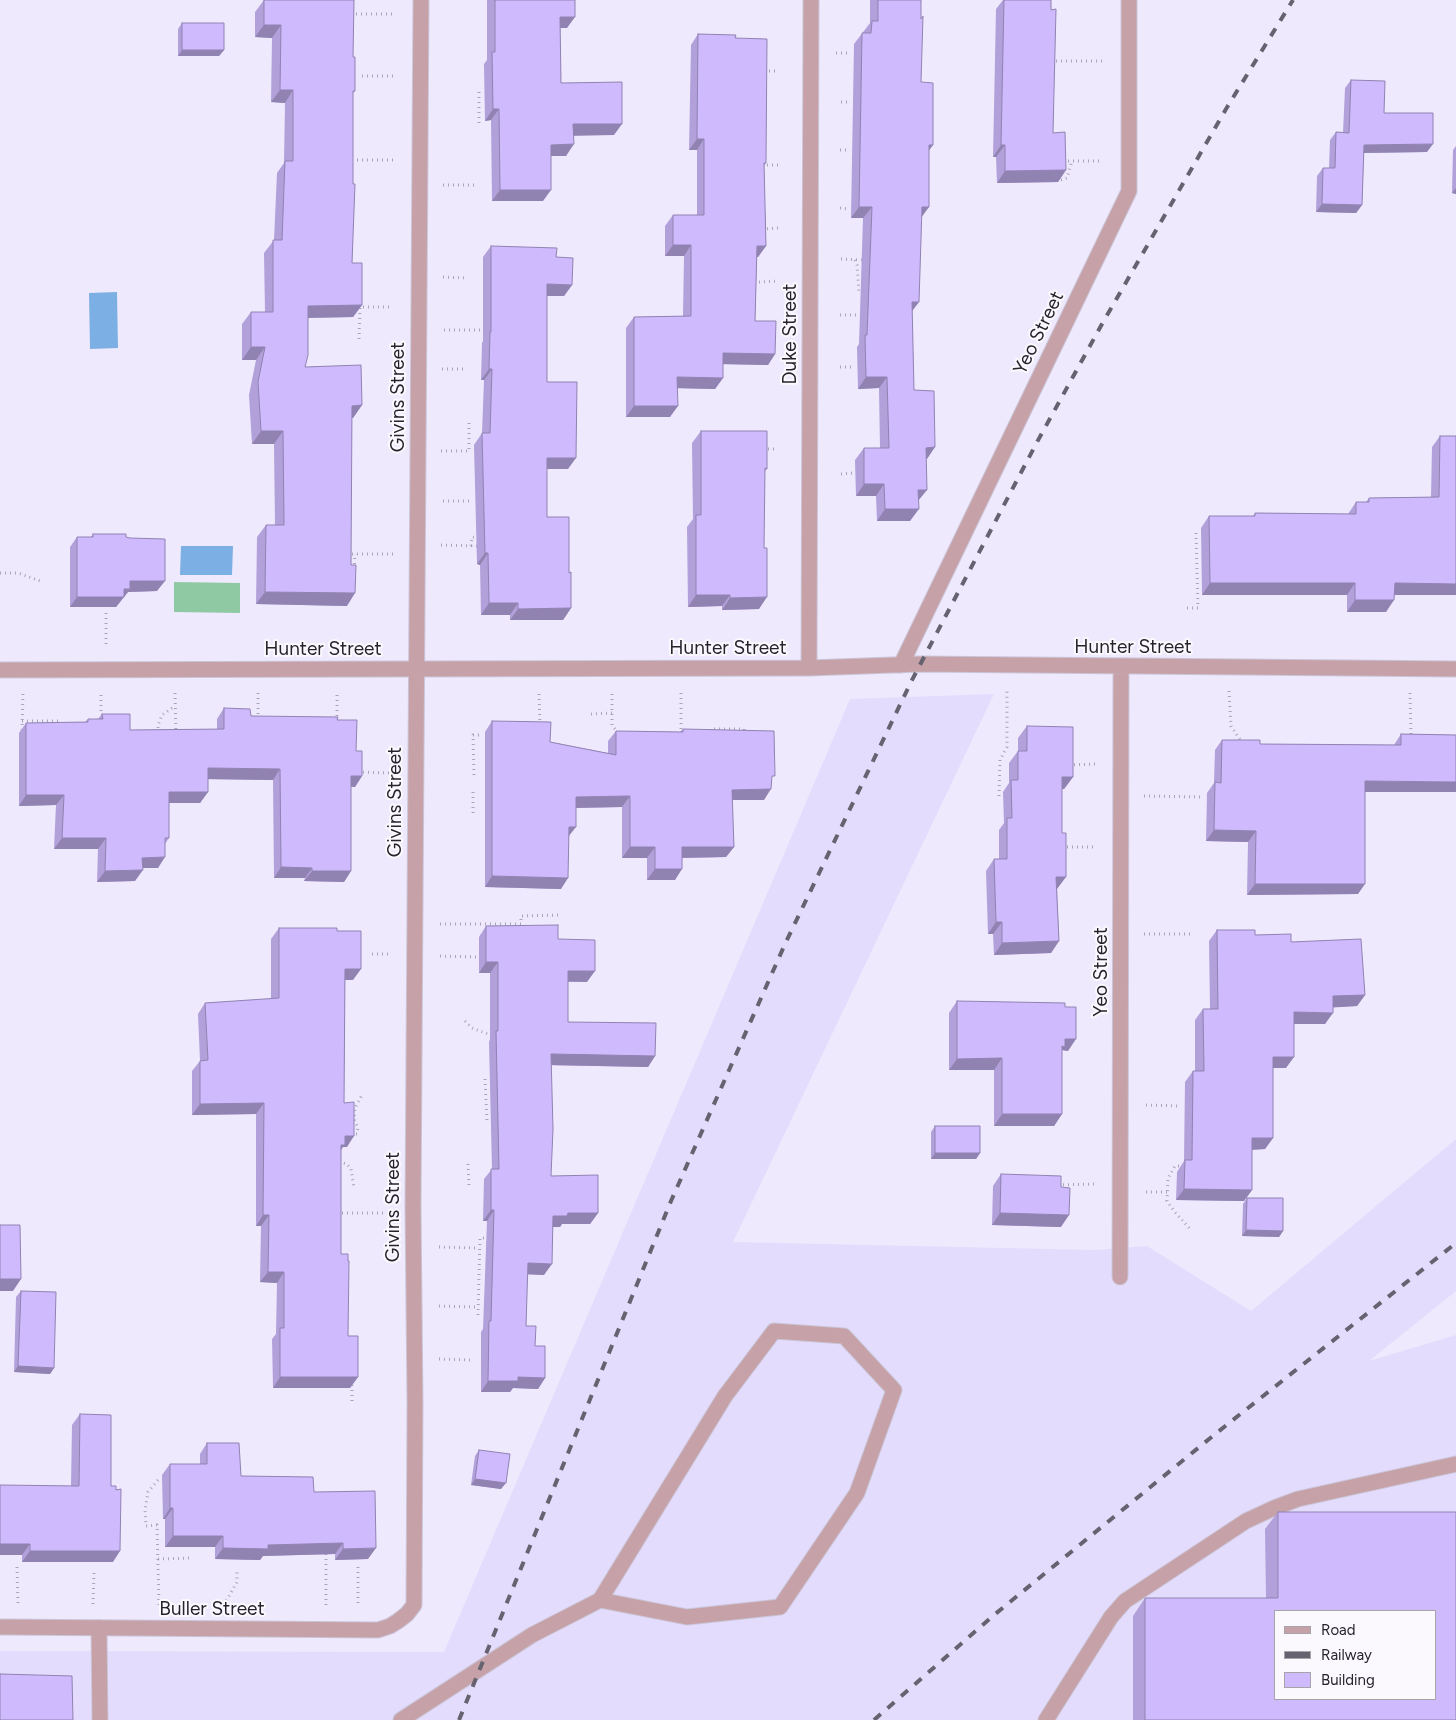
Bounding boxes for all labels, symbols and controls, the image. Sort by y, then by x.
street label: Duke Street [779,284,801,384]
street label: Yeo Street [1009,288,1069,378]
street label: Givins Street [387,342,409,452]
street label: Hunter Street [1074,636,1192,658]
street label: Hunter Street [669,637,787,659]
street label: Hunter Street [264,638,382,660]
street label: Givins Street [384,747,406,857]
street label: Yeo Street [1090,927,1112,1017]
street label: Givins Street [382,1152,404,1262]
street label: Buller Street [159,1598,265,1620]
legend [1274,1610,1436,1700]
text: Road [1321,1621,1356,1639]
text: Railway [1321,1646,1372,1664]
text: Building [1321,1671,1375,1689]

